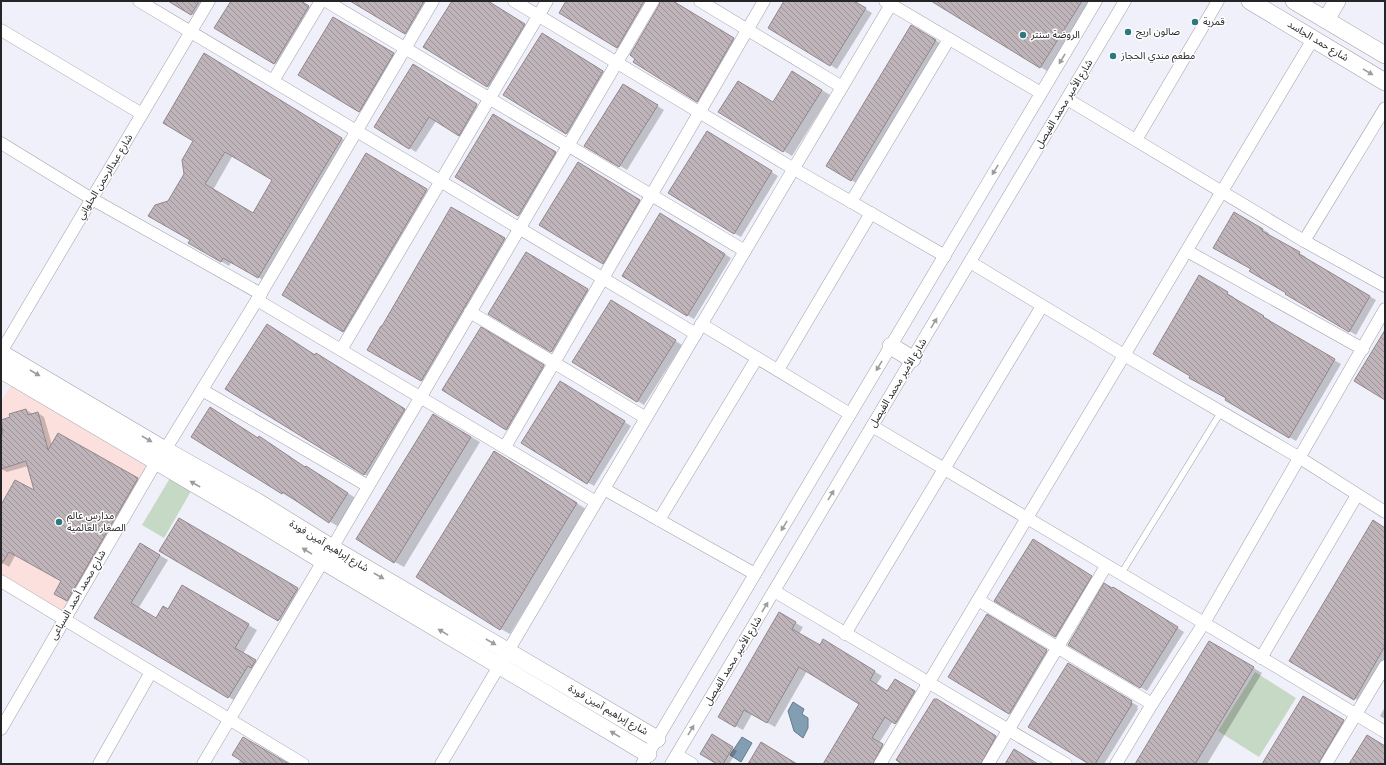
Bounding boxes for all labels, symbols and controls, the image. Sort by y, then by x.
place label: قمرية [1203,16,1225,28]
marker: قمرية [1190,17,1200,27]
street label: شارع حمد الجاسد [1285,18,1351,65]
place label: صالون اريج [1136,26,1180,39]
marker: صالون اريج [1123,27,1133,37]
place label: الروضة سنتر [1030,29,1080,41]
marker: الروضة سنتر [1018,30,1028,40]
place label: مطعم مندي الحجاز [1120,50,1195,63]
marker: مطعم مندي الحجاز [1108,51,1118,61]
one-way arrow [1058,53,1065,65]
street label: شارع الأمير محمد الفيصل [1033,57,1096,151]
one-way arrow [1362,68,1374,75]
street label: شارع عبدالرحمن الحلواني [75,132,136,223]
one-way arrow [992,164,999,176]
one-way arrow [930,317,937,329]
street label: شارع الأمير محمد الفيصل [867,336,930,430]
one-way arrow [875,360,882,372]
one-way arrow [29,370,41,377]
one-way arrow [141,436,153,443]
one-way arrow [189,481,201,488]
one-way arrow [828,489,835,501]
place label: مدارس عالم الصغار العالمية [67,510,126,534]
marker: مدارس عالم الصغار العالمية [54,517,64,527]
street label: شارع إبراهيم آمين فودة [287,518,371,575]
one-way arrow [780,520,787,532]
one-way arrow [302,547,312,555]
street label: شارع محمد أحمد السباعى [47,548,110,642]
one-way arrow [373,572,385,579]
one-way arrow [761,602,769,612]
street label: شارع الأمير محمد الفيصل [702,614,765,708]
one-way arrow [437,628,449,635]
one-way arrow [485,638,497,645]
street label: شارع إبراهيم آمين فودة [565,682,650,739]
one-way arrow [688,724,695,736]
one-way arrow [609,730,621,737]

